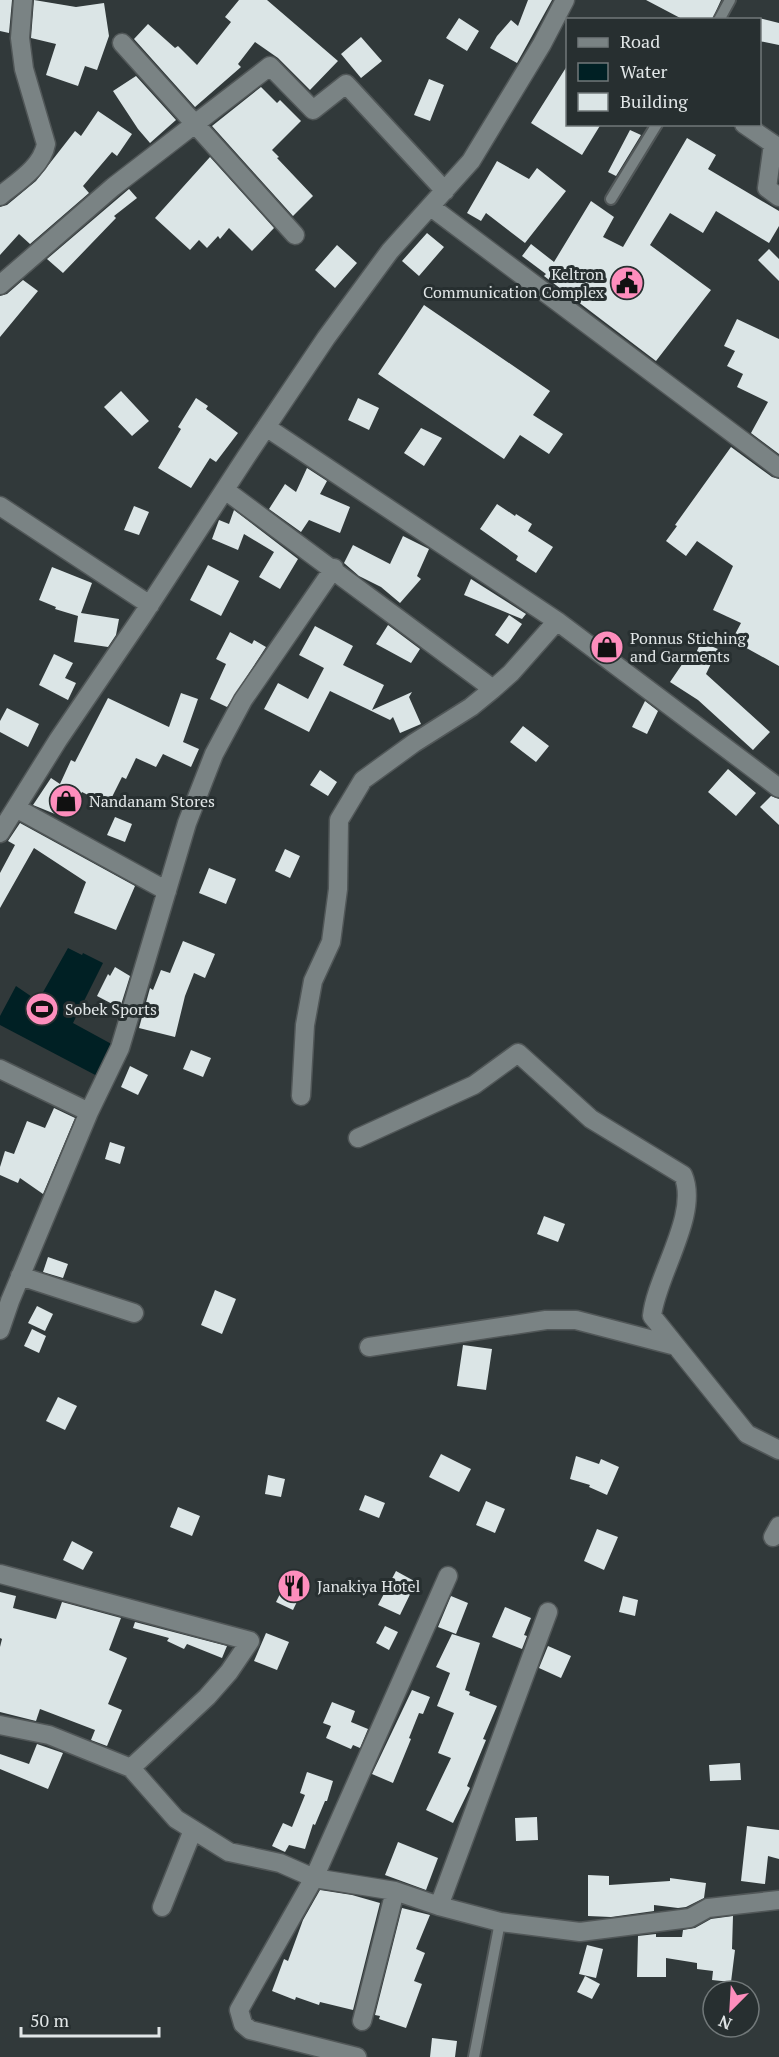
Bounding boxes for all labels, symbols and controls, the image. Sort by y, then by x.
legend [566,18,761,126]
text: Road [620,29,660,53]
text: Water [620,59,667,83]
text: Building [620,89,688,113]
place label: Keltron Communication Complex [423,263,605,303]
public building icon: Keltron Communication Complex [609,265,645,301]
place label: Ponnus Stiching and Garments [630,627,746,667]
shop icon: Ponnus Stiching and Garments [589,629,625,665]
shop icon: Nandanam Stores [48,783,84,819]
place label: Nandanam Stores [89,790,215,812]
sports icon: Sobek Sports [24,991,60,1027]
place label: Sobek Sports [65,998,157,1020]
restaurant icon: Janakiya Hotel [276,1568,312,1604]
place label: Janakiya Hotel [317,1575,421,1597]
north arrow [701,1979,761,2039]
scale bar [21,2000,159,2038]
text: 50 m [30,2008,70,2032]
text: N [715,2010,735,2035]

